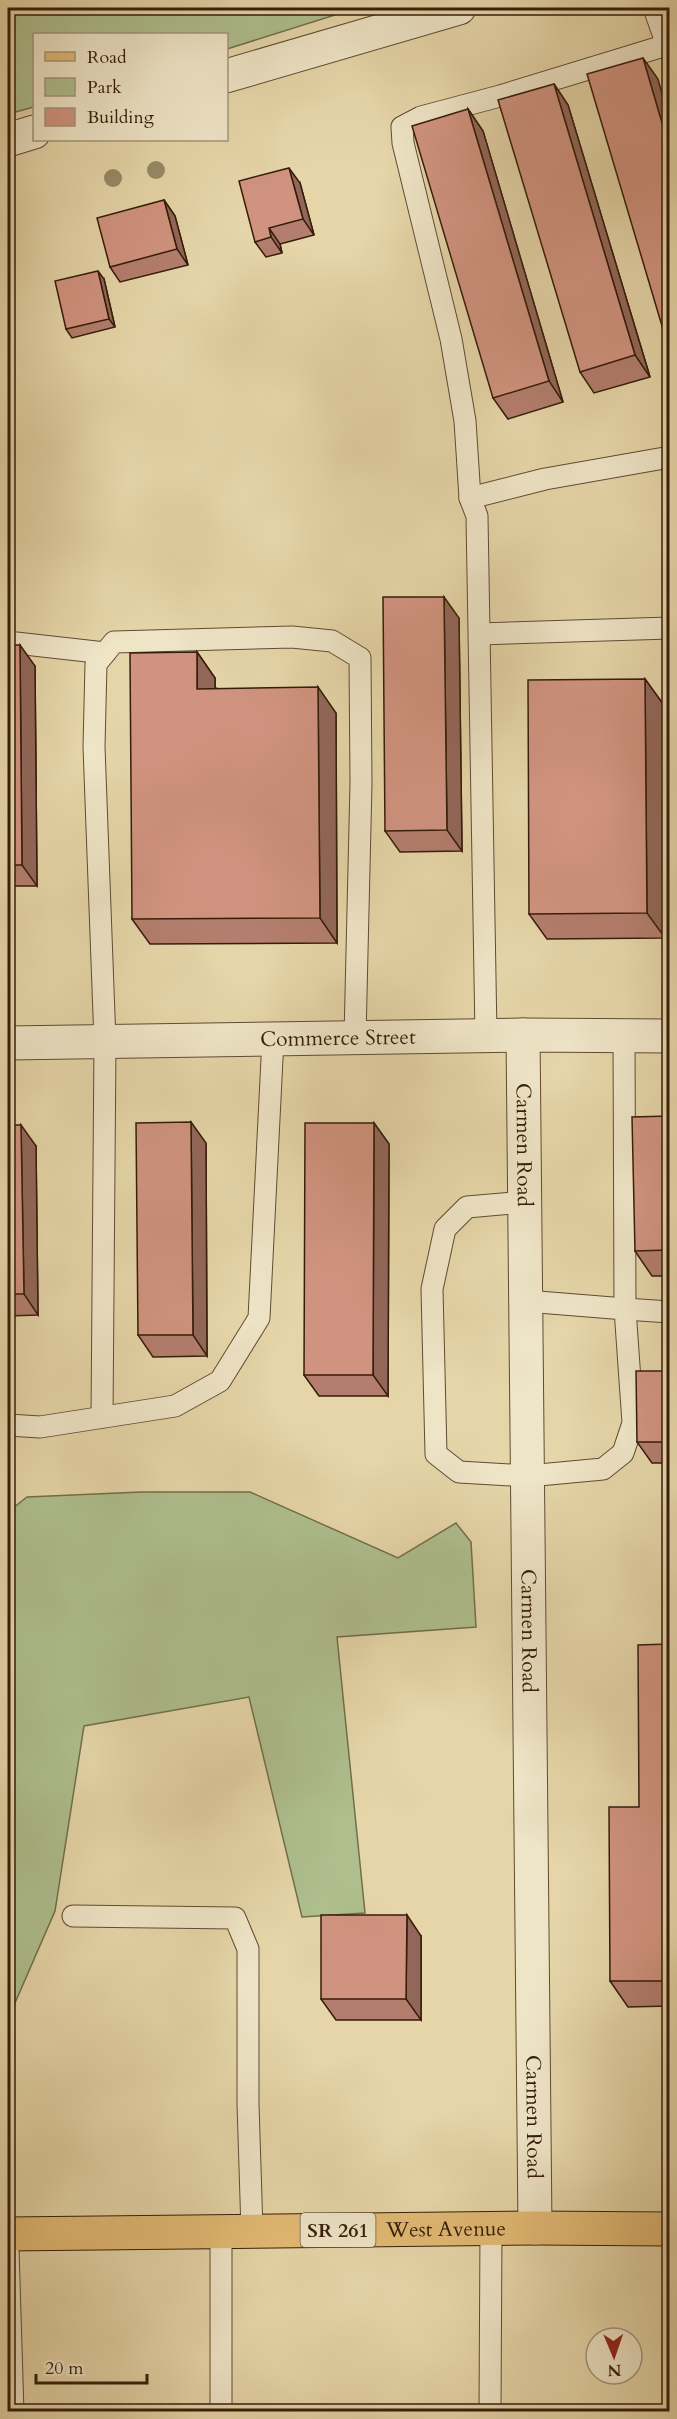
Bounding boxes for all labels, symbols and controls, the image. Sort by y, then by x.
legend [33,33,228,141]
text: Road [87,45,127,70]
text: Park [87,75,122,100]
text: Building [87,105,155,130]
street label: Commerce Street [260,1023,416,1054]
street label: Carmen Road [508,1083,539,1207]
street label: Carmen Road [513,1569,544,1693]
street label: Carmen Road [518,2055,549,2179]
road number: SR 261 [300,2213,376,2247]
street label: West Avenue [385,2214,506,2245]
north arrow [584,2326,644,2386]
scale bar [36,2347,147,2385]
text: 20 m [45,2356,84,2381]
text: N [607,2359,622,2381]

